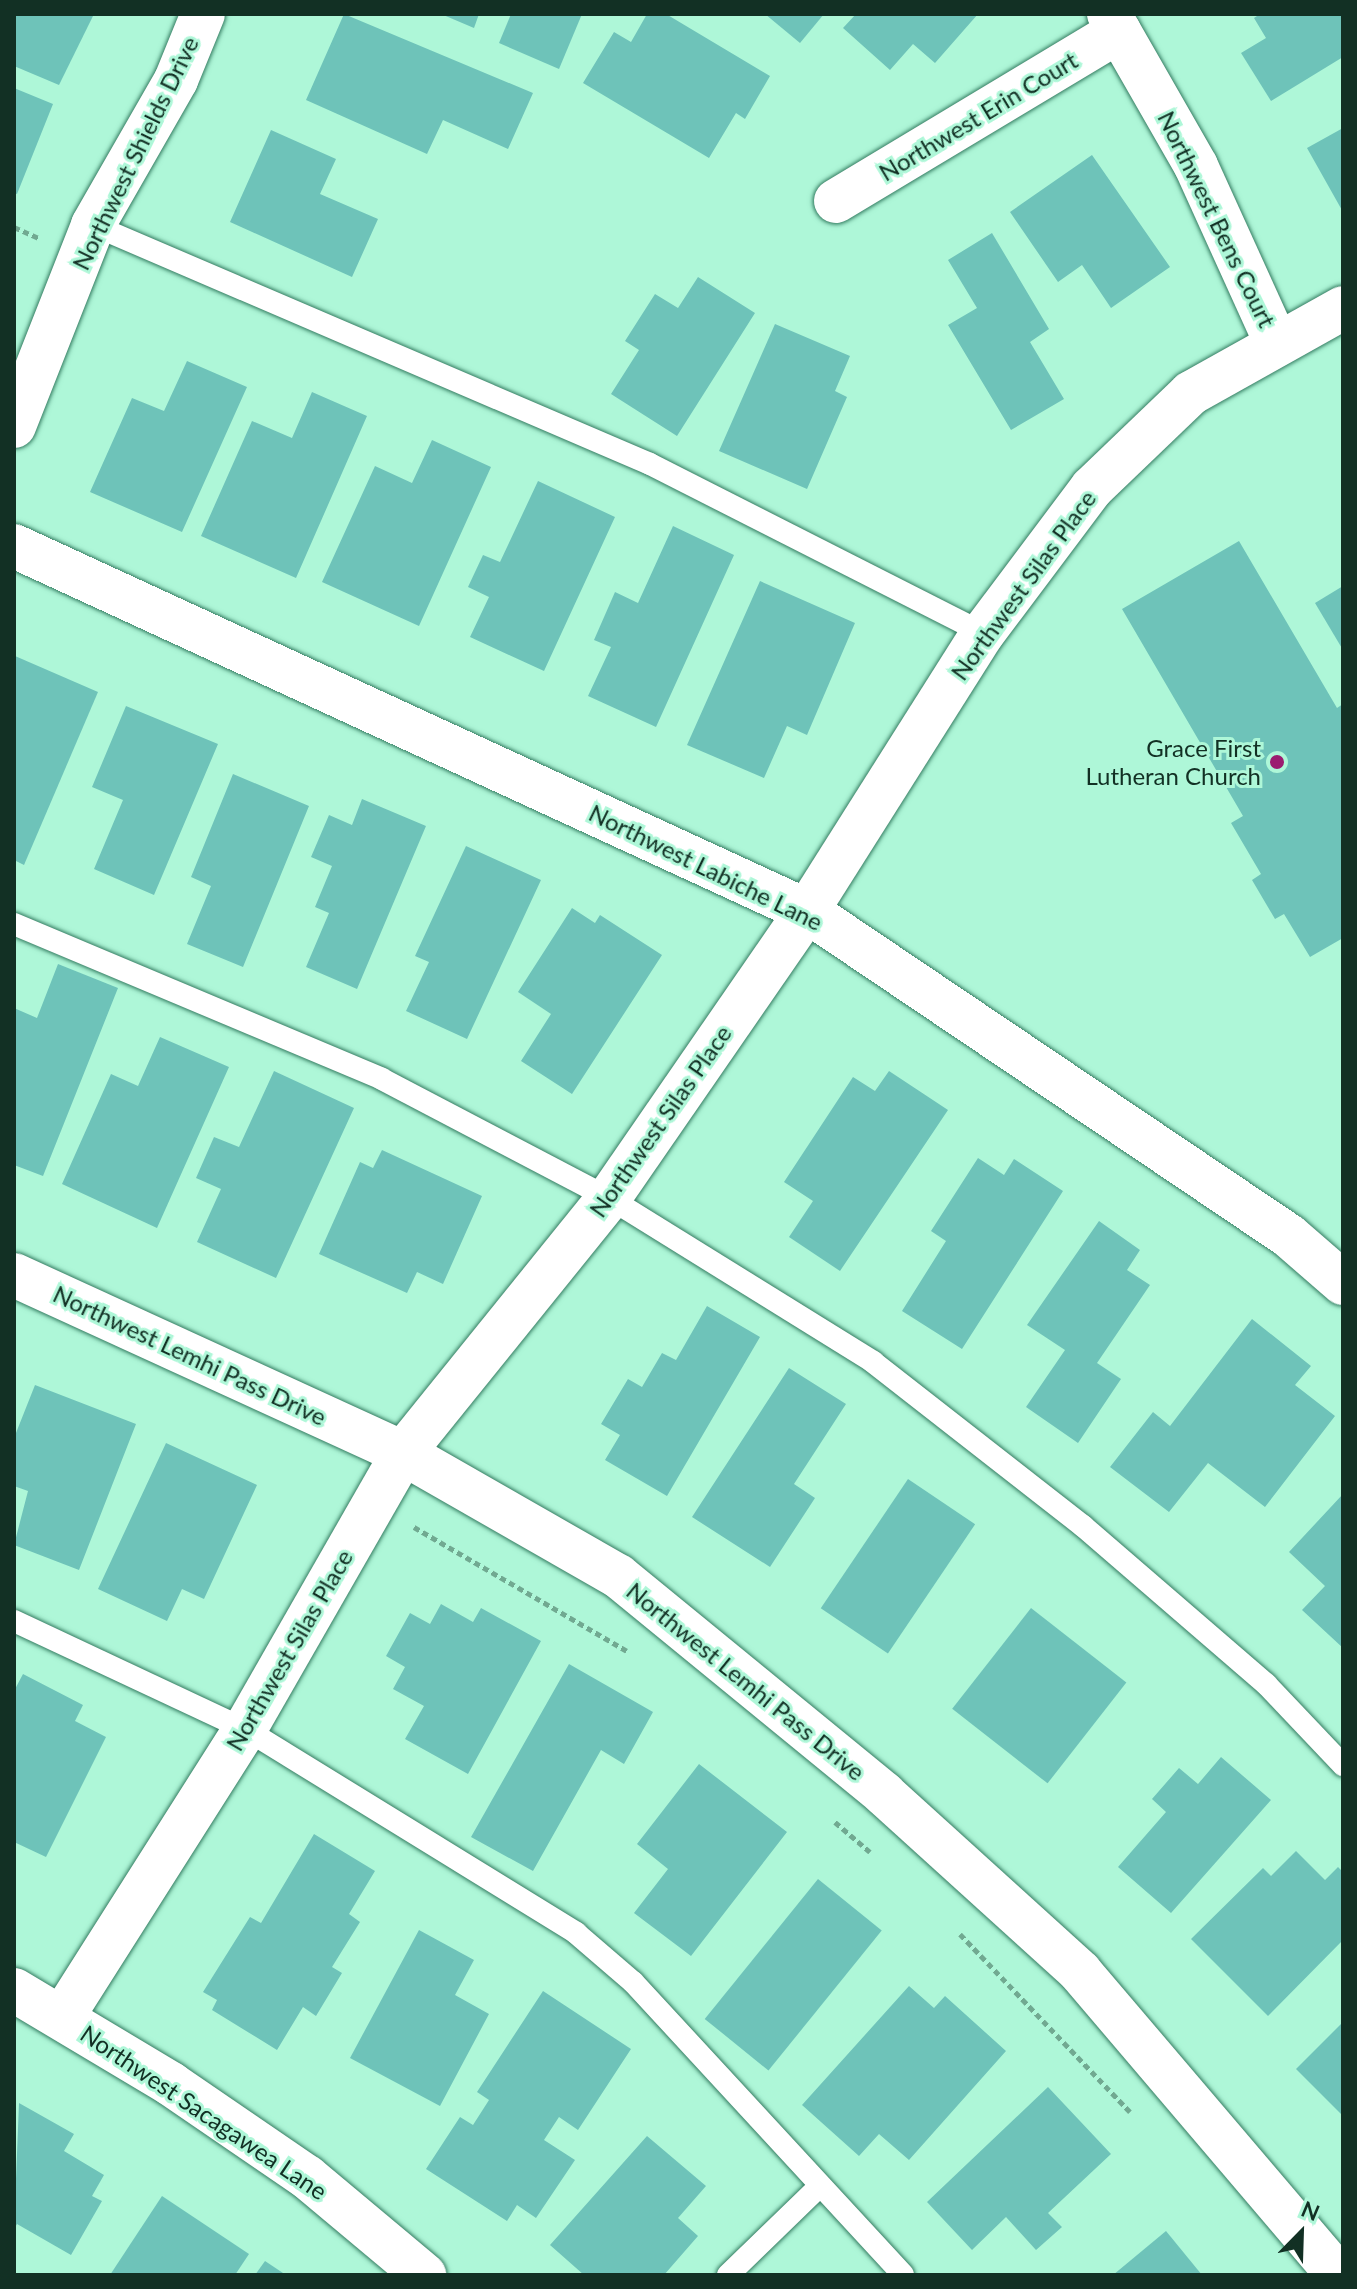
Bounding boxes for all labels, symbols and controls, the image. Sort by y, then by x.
street label: Northwest Shields Drive [66,32,204,274]
street label: Northwest Erin Court [874,45,1082,187]
street label: Northwest Bens Court [1152,106,1282,332]
street label: Northwest Silas Place [945,485,1101,685]
place label: Grace First Lutheran Church [1085,734,1261,790]
marker: Grace First Lutheran Church [1268,753,1286,771]
street label: Northwest Labiche Lane [585,798,827,936]
street label: Northwest Silas Place [583,1020,737,1222]
street label: Northwest Lemhi Pass Drive [49,1279,331,1431]
street label: Northwest Silas Place [220,1544,358,1756]
street label: Northwest Lemhi Pass Drive [621,1576,871,1786]
street label: Northwest Sacagawea Lane [75,2019,333,2205]
north arrow [1261,2193,1341,2273]
text: N [1297,2195,1324,2226]

